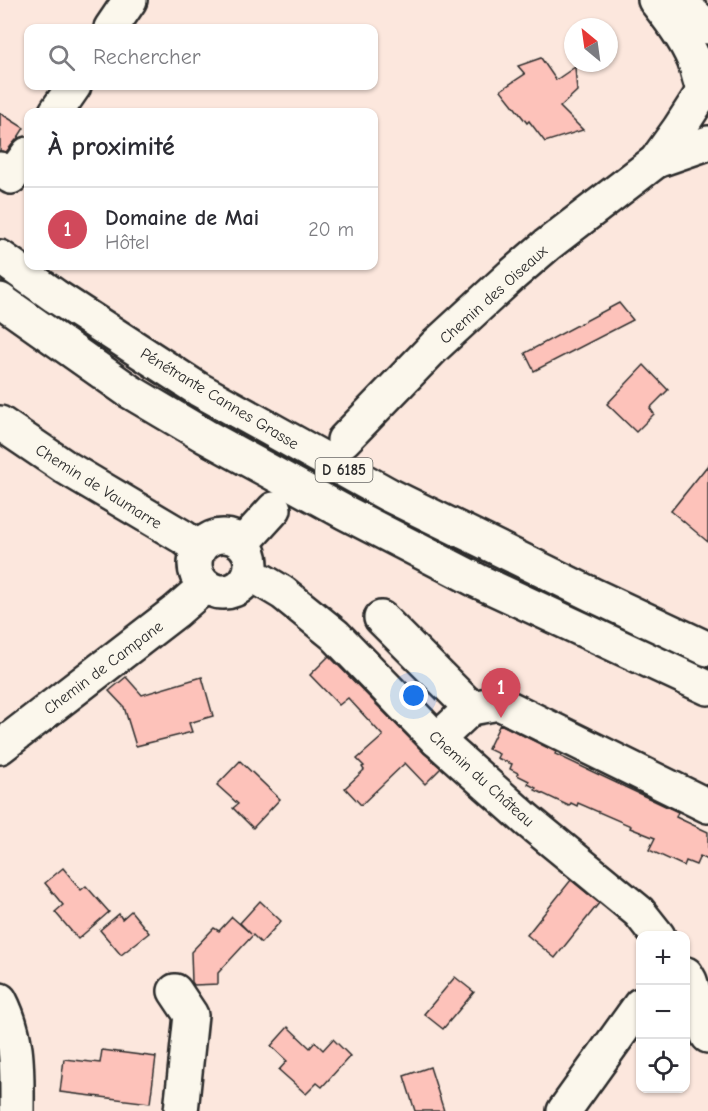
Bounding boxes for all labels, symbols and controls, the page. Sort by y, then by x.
north arrow [564,18,618,72]
search box [24,24,378,90]
icon: search [45,41,78,74]
text: Rechercher [93,44,201,70]
text: À proximité [48,132,175,162]
text: Domaine de Mai [105,205,259,231]
text: 1 [64,218,71,241]
text: 20 m [308,218,354,241]
text: Hôtel [105,231,149,254]
street label: Chemin des Oiseaux [436,241,551,348]
street label: Pénétrante Cannes Grasse [137,344,302,453]
street label: Chemin de Vaumarre [32,441,165,533]
road number: D 6185 [316,458,372,482]
street label: Chemin de Campane [41,617,167,718]
pin: 1 [482,668,520,718]
your location [399,681,428,710]
street label: Chemin du Château [425,727,537,830]
map controls [636,931,690,1093]
button: + [636,931,690,985]
button: − [636,985,690,1039]
button: locate [636,1039,690,1093]

